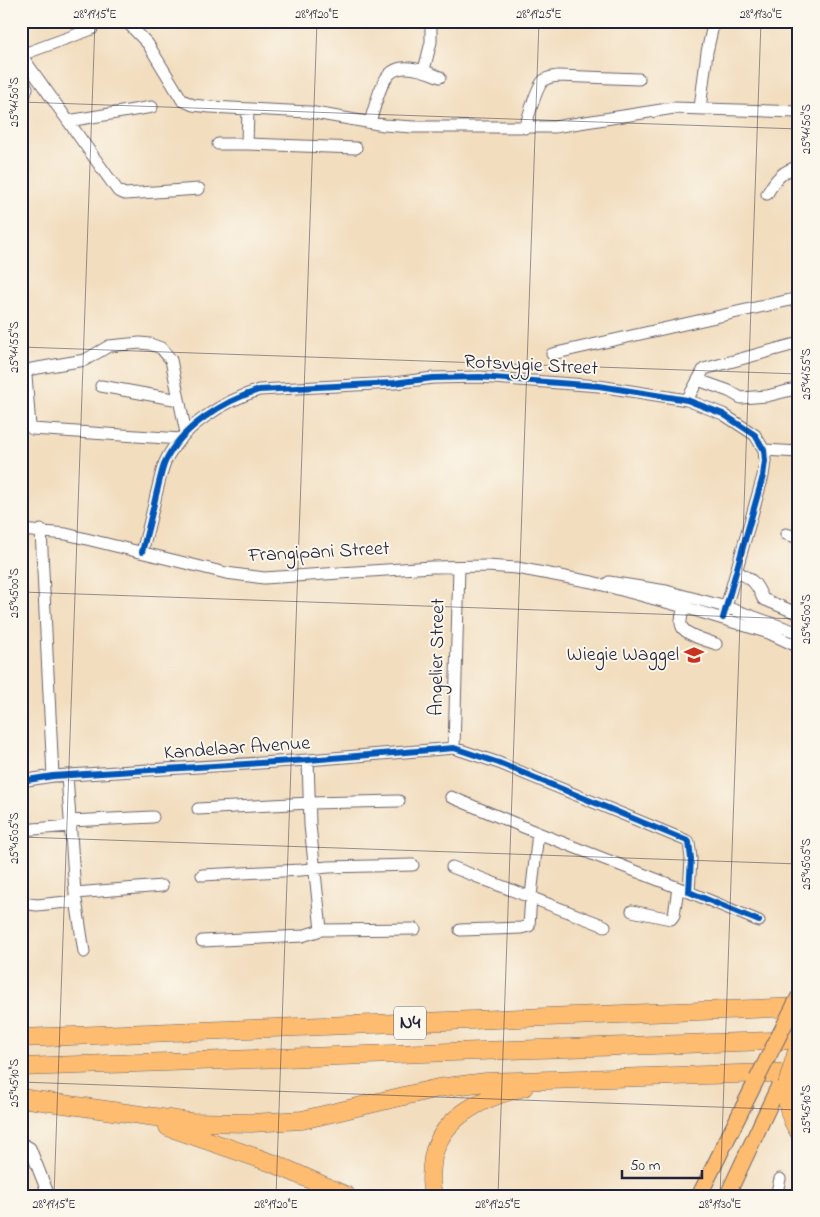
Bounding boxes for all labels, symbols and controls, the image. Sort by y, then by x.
text: 28°19'15"E [73,6,117,24]
text: 28°19'20"E [295,6,339,24]
text: 28°19'25"E [516,6,562,24]
text: 28°19'30"E [740,6,782,24]
text: 25°44'50"S [6,77,24,127]
text: 25°44'50"S [798,104,816,154]
text: 25°44'55"S [6,321,24,373]
street label: Rotsvygie Street [463,348,599,385]
text: 25°44'55"S [798,348,816,400]
street label: Frangipani Street [247,535,391,572]
text: 25°45'00"S [6,568,24,618]
text: 25°45'00"S [798,594,816,644]
street label: Angelier Street [422,598,455,716]
place label: Wiegie Waggel [567,641,679,671]
school or university icon: Wiegie Waggel [683,644,705,666]
street label: Kandelaar Avenue [163,729,311,769]
text: 25°45'05"S [6,812,24,864]
text: 25°45'05"S [798,838,816,890]
road number: N4 [394,1006,426,1040]
text: 25°45'10"S [6,1058,24,1107]
text: 25°45'10"S [798,1084,816,1133]
scale bar [622,1147,702,1179]
text: 50 m [630,1155,661,1177]
text: 28°19'15"E [32,1196,76,1214]
text: 28°19'20"E [254,1196,298,1214]
text: 28°19'25"E [475,1196,521,1214]
text: 28°19'30"E [699,1196,741,1214]

